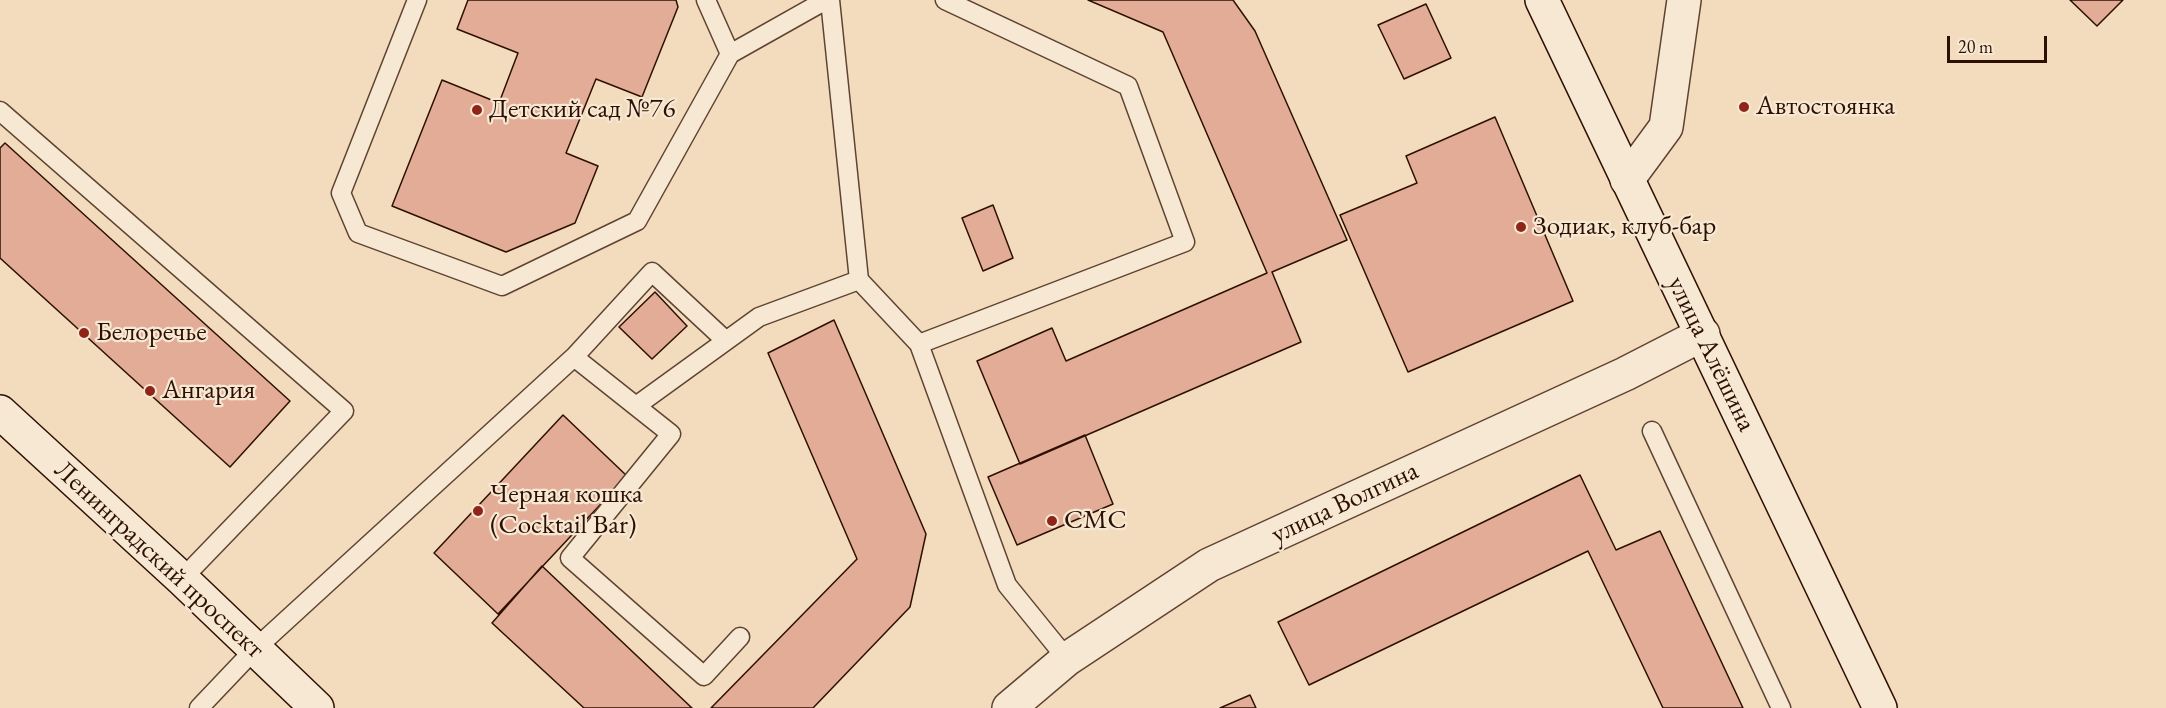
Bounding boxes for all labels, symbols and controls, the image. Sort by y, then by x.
scale bar [1950,24,2050,62]
text: 20 m [1958,35,1993,58]
place label: Автостоянка [1756,91,1895,123]
place label: Детский сад №76 [489,94,675,126]
marker: Автостоянка [1737,100,1751,114]
marker: Детский сад №76 [470,103,484,117]
place label: Зодиак, клуб-бар [1533,211,1716,243]
marker: Зодиак, клуб-бар [1514,220,1528,234]
street label: улица Алёшина [1660,271,1762,437]
place label: Белоречье [96,317,207,349]
marker: Белоречье [77,326,91,340]
place label: Ангария [162,375,255,407]
marker: Ангария [143,384,157,398]
street label: Ленинградский проспект [47,454,271,666]
street label: улица Волгина [1266,455,1424,551]
place label: Черная кошка (Cocktail Bar) [490,479,643,542]
marker: Черная кошка (Cocktail Bar) [471,504,485,518]
place label: СМС [1064,505,1127,537]
marker: СМС [1045,514,1059,528]

